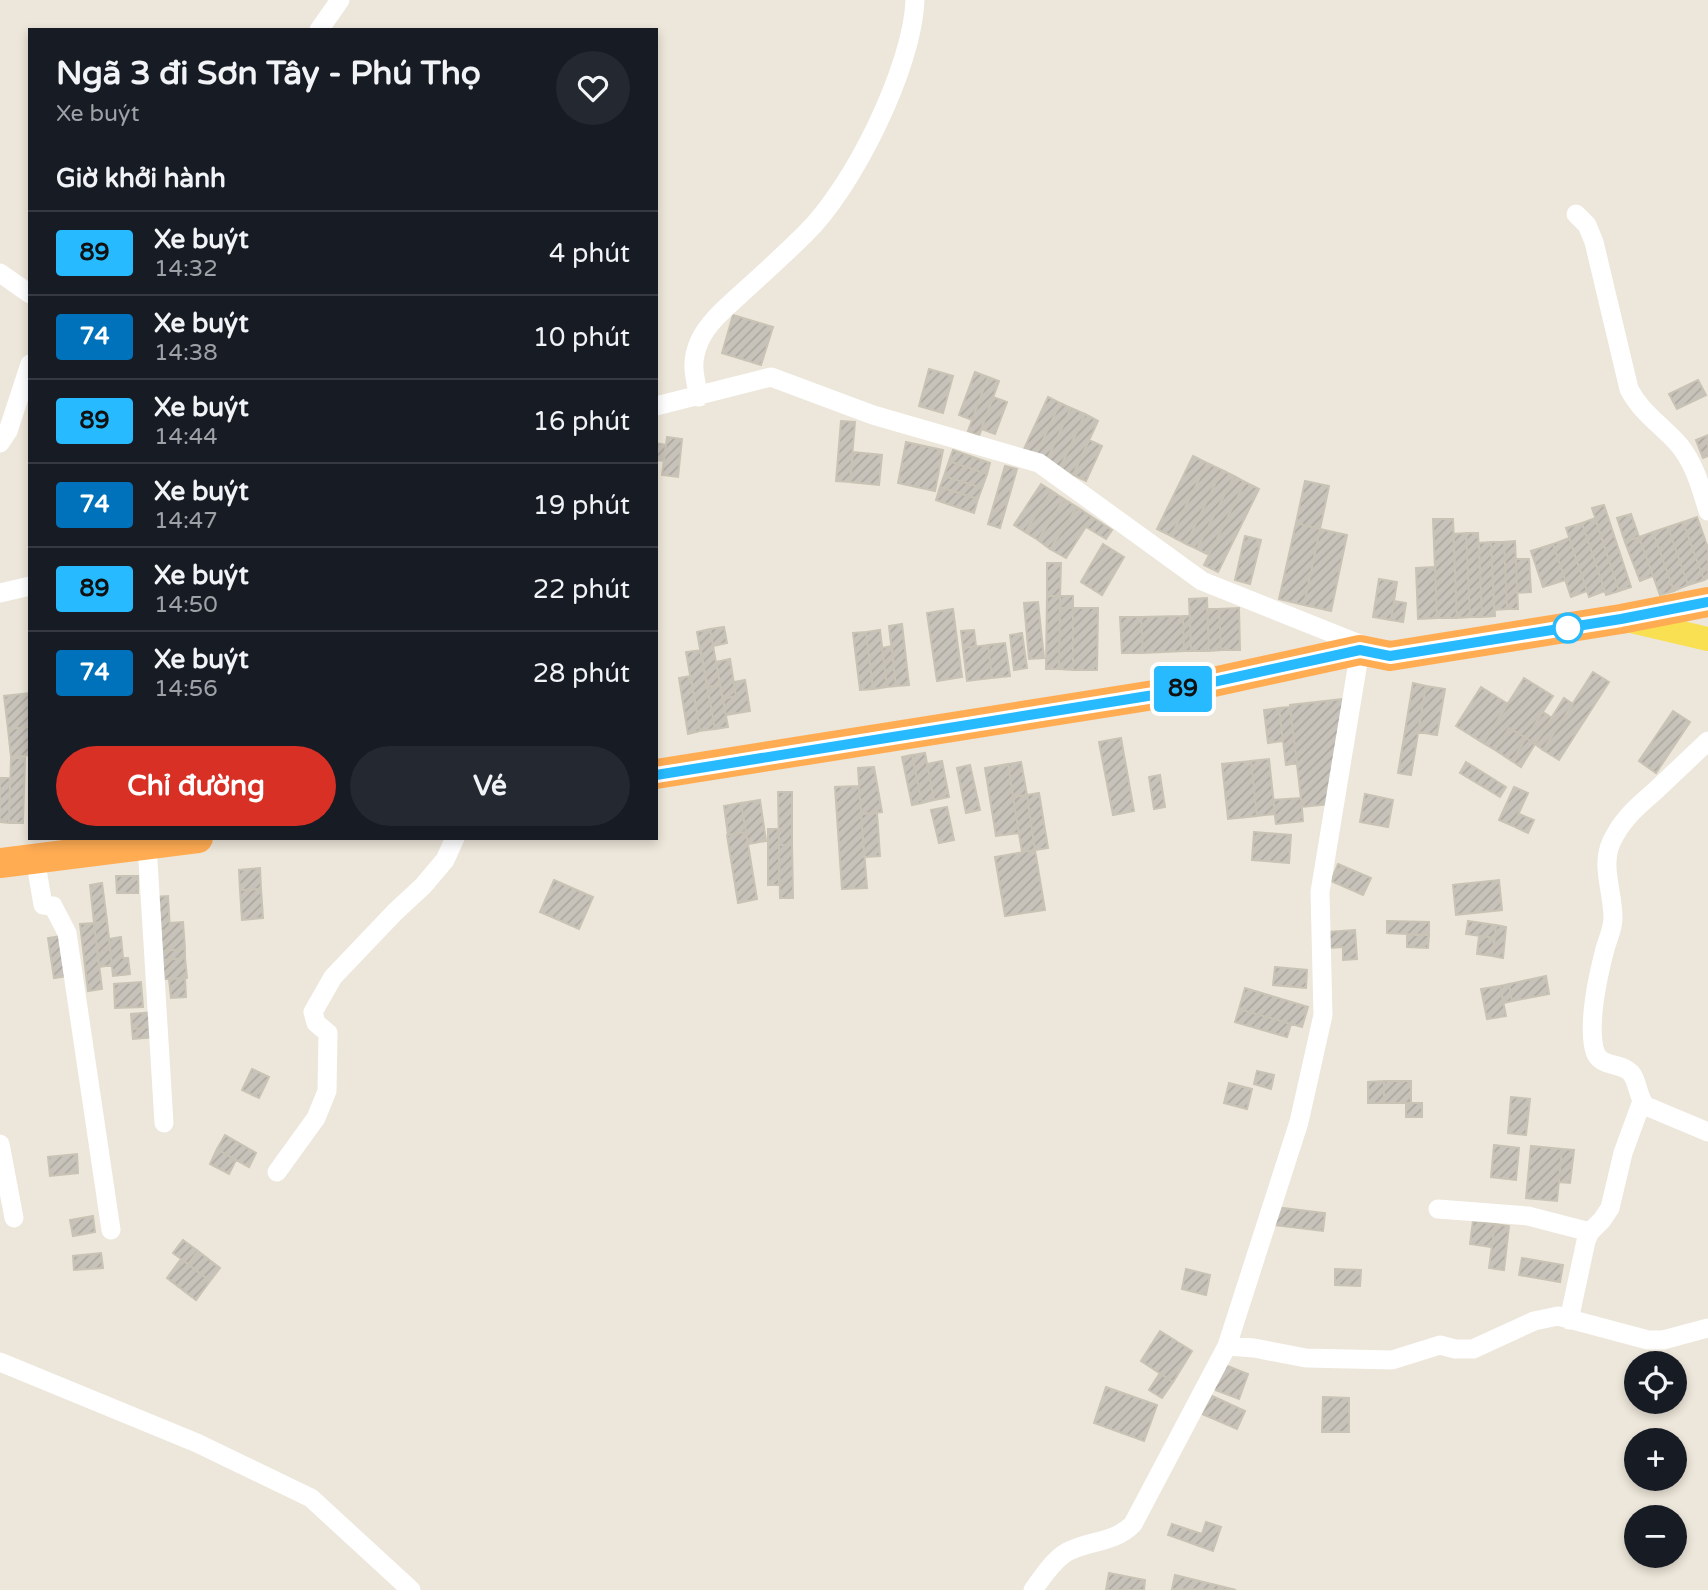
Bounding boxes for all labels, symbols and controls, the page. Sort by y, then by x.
button: heart [556,51,630,125]
text: Ngã 3 đi Sơn Tây - Phú Thọ [56,54,481,93]
text: Xe buýt [56,100,140,128]
text: Giờ khởi hành [56,163,226,194]
text: Xe buýt [154,224,249,255]
text: 89 [79,238,110,267]
text: 4 phút [549,238,630,269]
text: 14:32 [154,255,218,283]
text: Xe buýt [154,308,249,339]
text: 74 [79,322,110,351]
text: 10 phút [533,322,630,353]
text: 14:38 [154,339,218,367]
text: Xe buýt [154,392,249,423]
text: 89 [79,406,110,435]
text: 16 phút [533,406,630,437]
text: 14:44 [154,423,218,451]
text: Xe buýt [154,476,249,507]
text: 74 [79,490,110,519]
text: 19 phút [533,490,630,521]
text: 14:47 [154,507,218,535]
text: Xe buýt [154,560,249,591]
text: 89 [79,574,110,603]
text: 22 phút [533,574,630,605]
text: 14:50 [154,591,218,619]
unlabelled marker [1553,613,1583,643]
text: Xe buýt [154,644,249,675]
text: 74 [79,658,110,687]
text: 28 phút [533,658,630,689]
line badge: 89 [1152,666,1214,712]
text: 89 [1168,674,1198,703]
text: 14:56 [154,675,218,703]
button: Chỉ đường [56,746,336,826]
button: Vé [350,746,630,826]
map controls [1624,1351,1687,1568]
button: locate [1624,1351,1687,1414]
button: + [1624,1428,1687,1491]
button: − [1624,1505,1687,1568]

